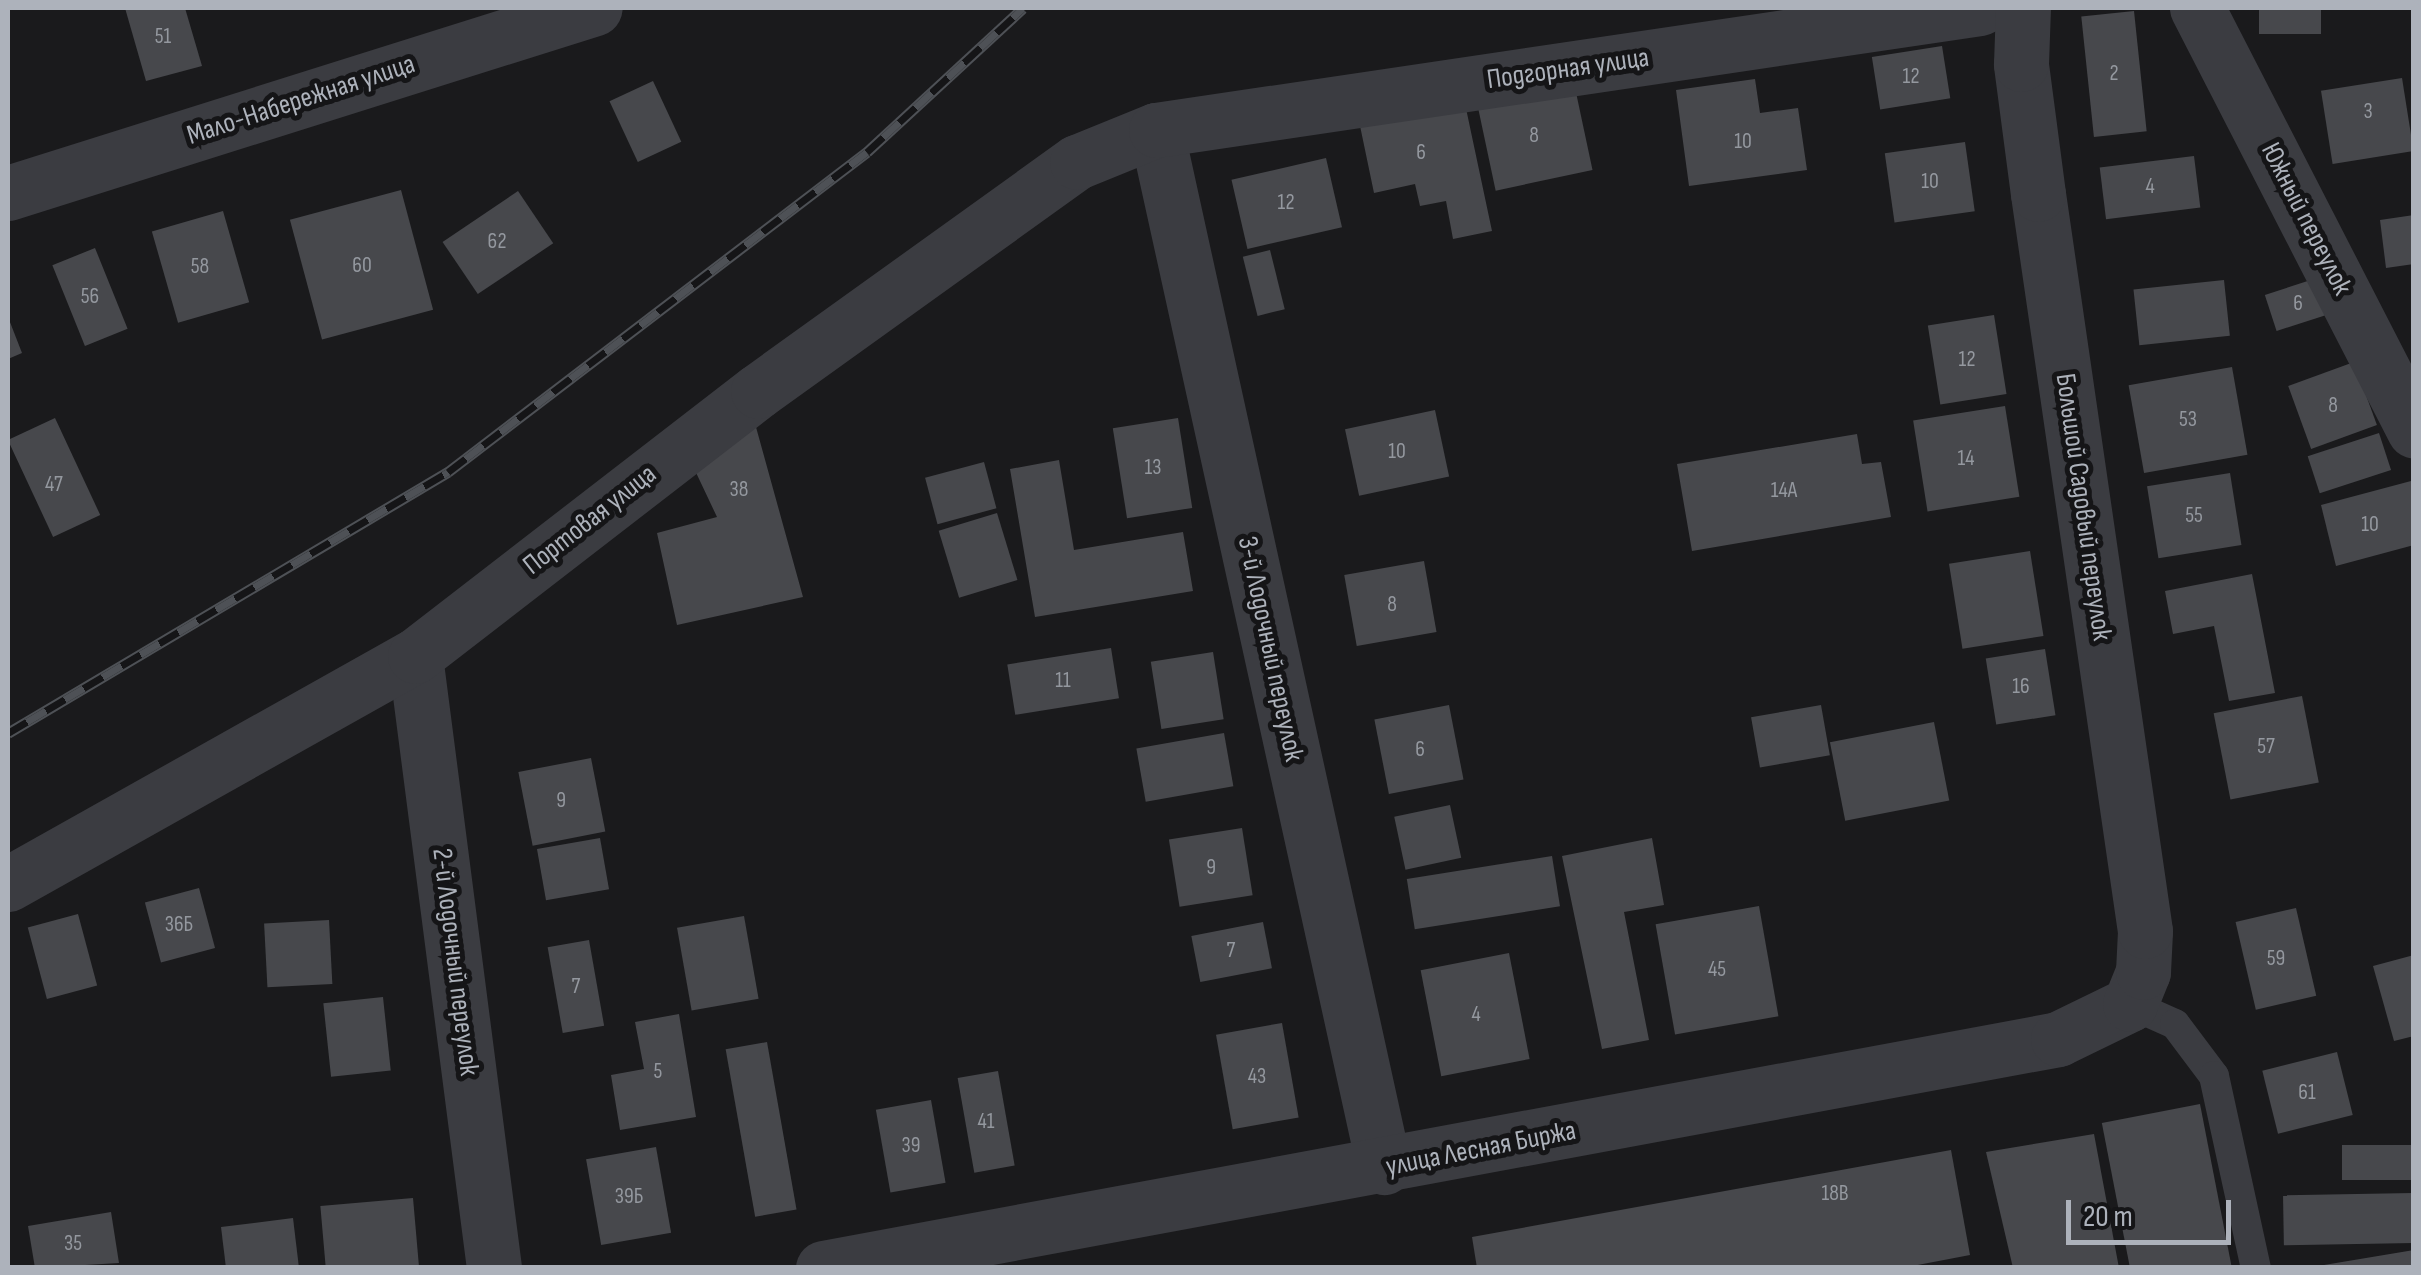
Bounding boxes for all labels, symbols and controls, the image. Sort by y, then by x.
house number: 51 [155,24,171,50]
street label: Подгорная улица [1485,41,1651,97]
street label: Мало-Набережная улица [183,47,419,153]
house number: 2 [2109,61,2119,87]
house number: 12 [1902,64,1920,90]
house number: 3 [2363,99,2373,125]
house number: 8 [1529,123,1539,149]
house number: 10 [1734,129,1752,155]
street label: Южный переулок [2253,137,2359,301]
house number: 6 [1416,140,1426,166]
house number: 10 [1921,169,1939,195]
house number: 4 [2145,174,2155,200]
house number: 12 [1277,190,1295,216]
house number: 62 [488,229,506,255]
house number: 60 [352,253,372,279]
house number: 58 [191,254,209,280]
house number: 56 [81,284,99,310]
house number: 6 [2293,291,2303,317]
house number: 12 [1958,347,1976,373]
street label: Большой Садовый переулок [2048,371,2118,643]
house number: 8 [2328,393,2338,419]
house number: 53 [2179,407,2197,433]
house number: 10 [1388,439,1406,465]
house number: 14 [1958,446,1974,472]
house number: 13 [1145,455,1161,481]
street label: Портовая улица [517,458,663,582]
house number: 47 [45,472,63,498]
house number: 38 [730,477,748,503]
house number: 14А [1771,478,1797,504]
house number: 55 [2185,503,2203,529]
house number: 10 [2361,512,2379,538]
street label: 3-й Лодочный переулок [1230,533,1310,765]
house number: 8 [1387,592,1397,618]
house number: 11 [1055,668,1071,694]
house number: 16 [2012,674,2030,700]
house number: 57 [2257,734,2275,760]
house number: 6 [1415,737,1425,763]
house number: 9 [556,788,566,814]
street label: 2-й Лодочный переулок [424,846,486,1078]
house number: 9 [1206,855,1216,881]
house number: 36Б [165,912,193,938]
house number: 7 [1227,938,1235,964]
house number: 59 [2267,946,2285,972]
house number: 45 [1708,957,1726,983]
house number: 7 [572,974,580,1000]
house number: 4 [1471,1002,1481,1028]
house number: 5 [654,1059,662,1085]
house number: 43 [1248,1064,1266,1090]
house number: 61 [2298,1080,2316,1106]
house number: 41 [978,1109,994,1135]
street label: улица Лесная Биржа [1383,1114,1579,1184]
house number: 39 [902,1133,920,1159]
scale bar [2071,1180,2236,1242]
house number: 18В [1821,1181,1849,1207]
house number: 39Б [615,1184,643,1210]
text: 20 m [2083,1199,2133,1235]
house number: 35 [64,1231,82,1257]

